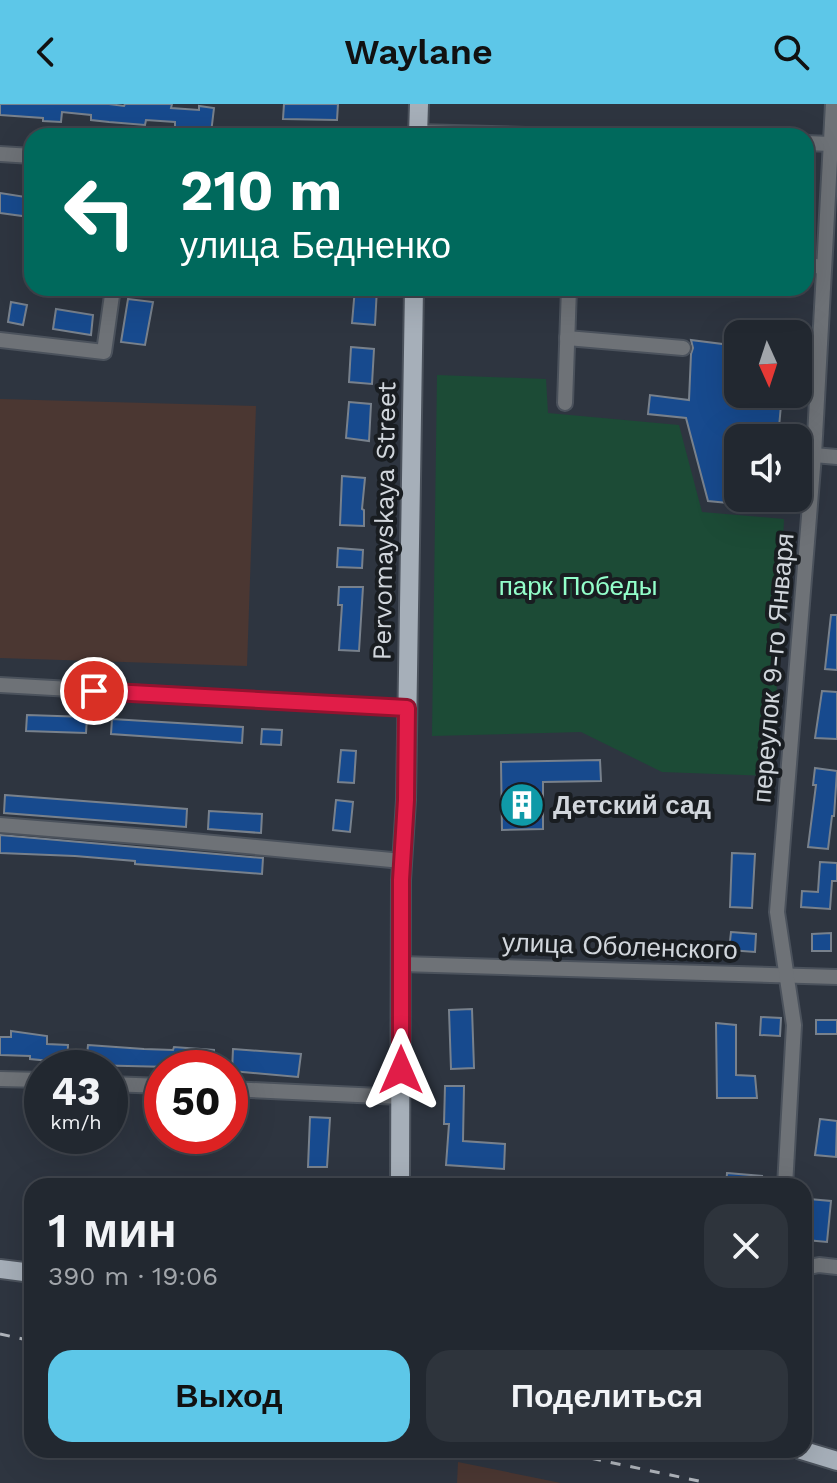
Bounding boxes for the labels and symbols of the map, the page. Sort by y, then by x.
north arrow [724,320,812,408]
street label: Pervomayskaya Street [367,381,401,661]
street label: переулок 9-го Января [746,532,800,804]
park label: парк Победы [499,571,657,601]
pin [60,657,128,725]
building icon: Детский сад [498,781,546,829]
place label: Детский сад [553,790,711,820]
street label: улица Оболенского [502,927,738,965]
position arrow [359,1028,443,1112]
speed limit sign: 50 [144,1050,248,1154]

